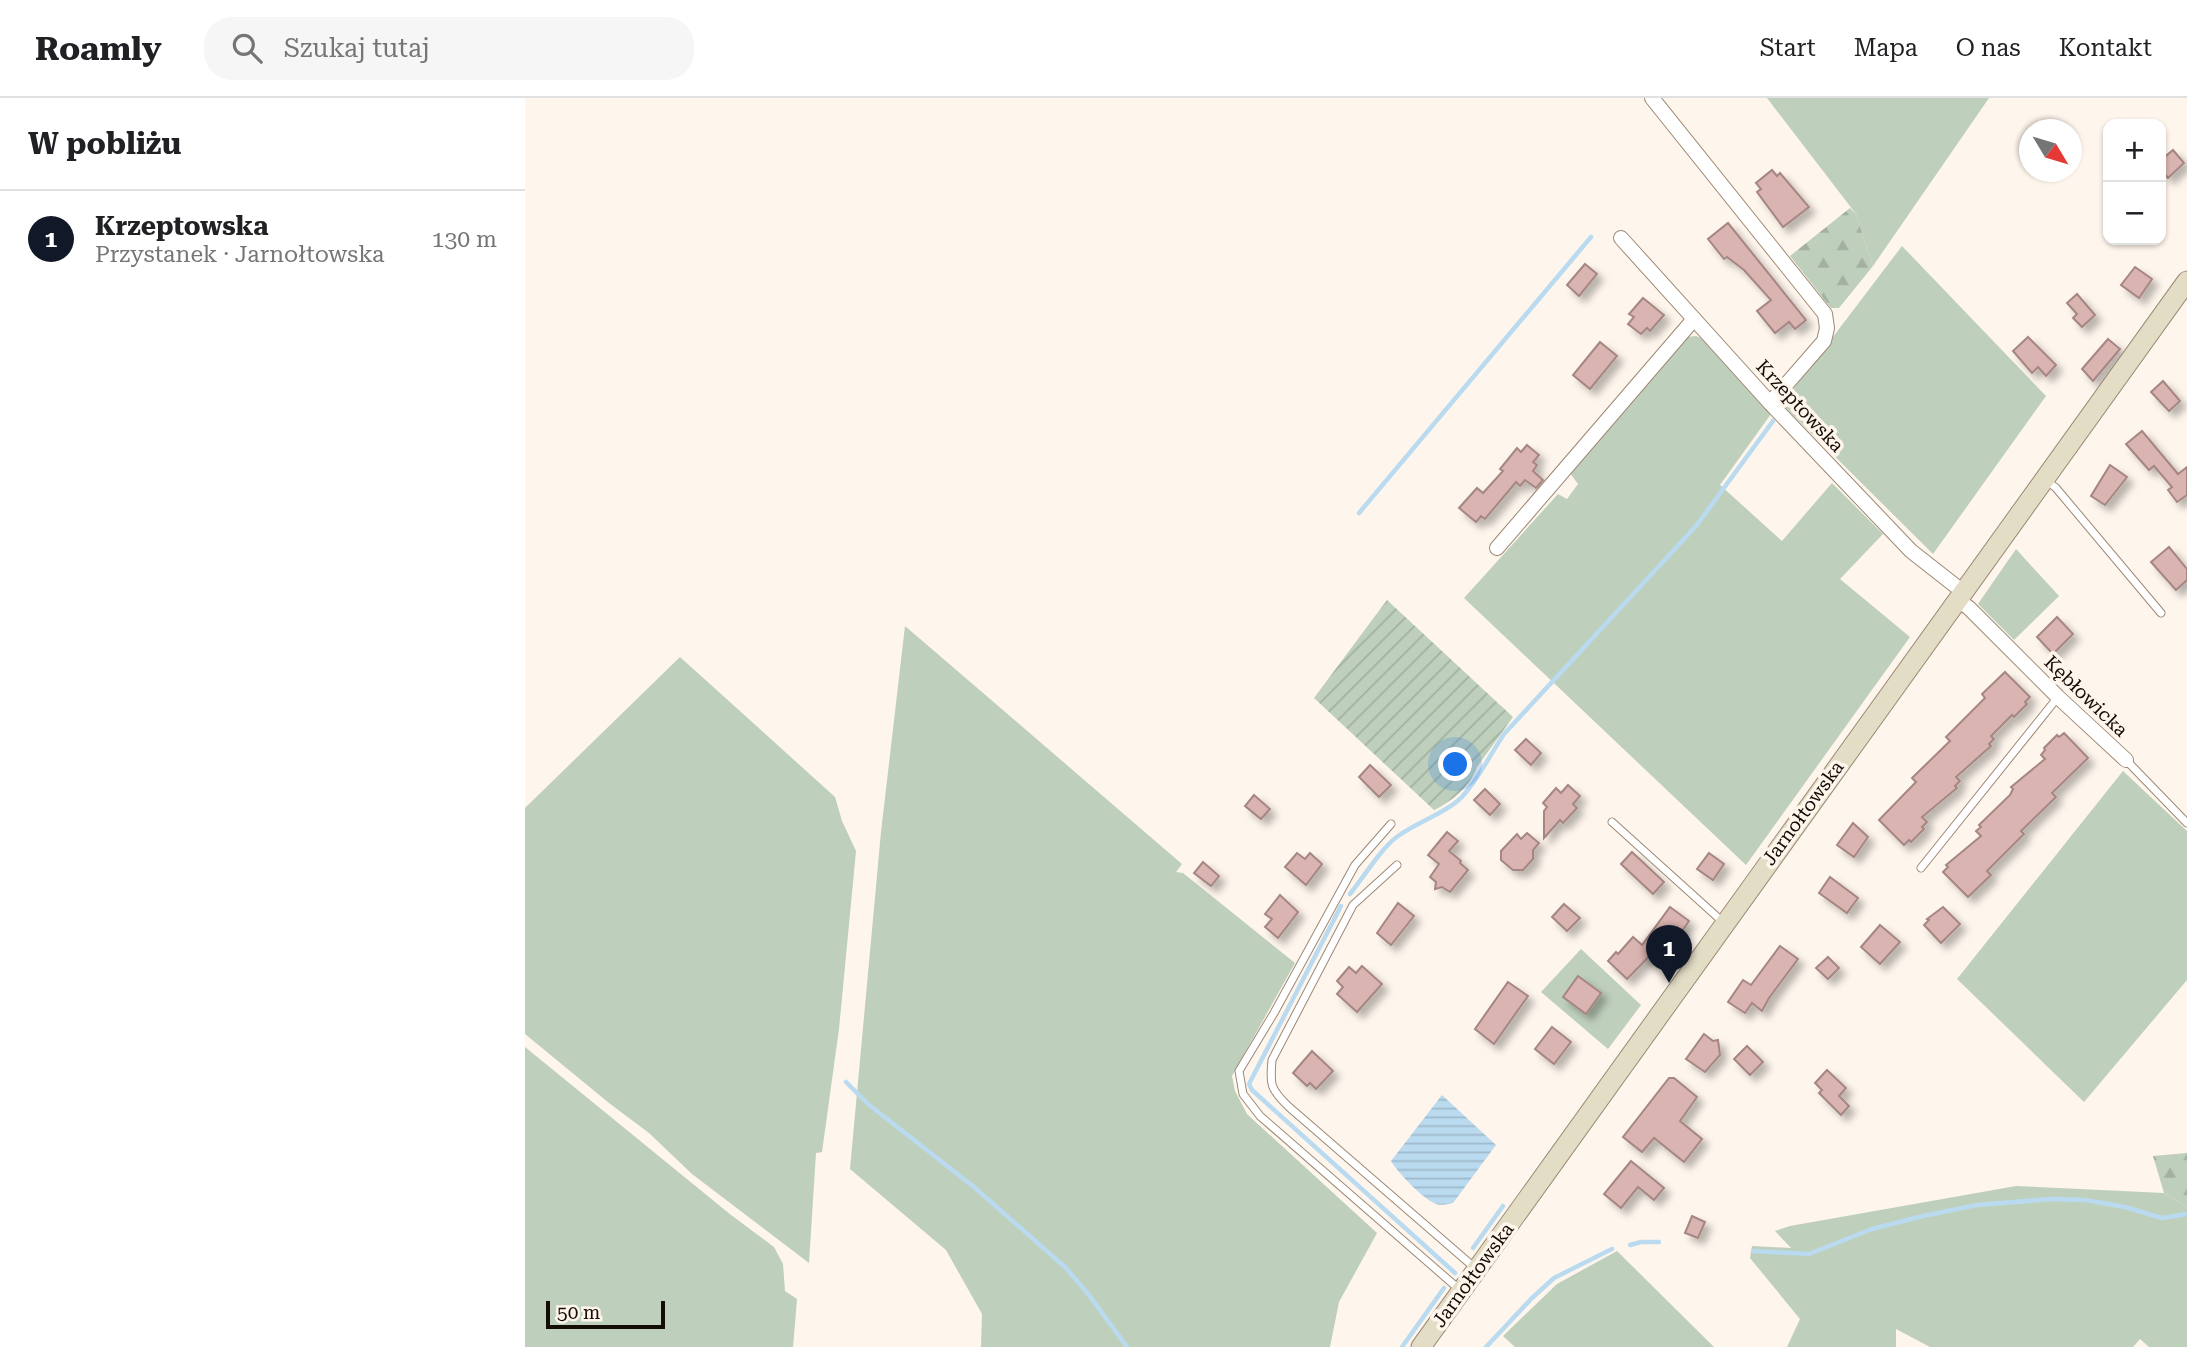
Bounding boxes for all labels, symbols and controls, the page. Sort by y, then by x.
search box [204,17,694,80]
text: Roamly [35,29,162,68]
icon: search [228,29,266,67]
text: Szukaj tutaj [284,33,430,63]
text: Start [1760,34,1816,62]
text: Mapa [1854,34,1918,62]
text: O nas [1956,34,2021,62]
text: Kontakt [2059,34,2152,62]
north arrow [2019,119,2082,182]
map controls [2103,119,2166,245]
button: + [2103,119,2166,182]
text: W pobliżu [28,126,181,161]
button: − [2103,182,2166,245]
text: Krzeptowska [95,211,268,241]
text: 1 [45,226,57,253]
text: 130 m [432,226,497,253]
text: Przystanek · Jarnołtowska [95,241,384,268]
street label: Krzeptowska [1751,355,1849,457]
street label: Kębłowicka [2039,650,2133,742]
your location [1438,747,1472,781]
street label: Jarnołtowska [1757,756,1849,870]
pin: 1 [1646,925,1692,983]
street label: Jarnołtowska [1427,1218,1519,1332]
scale bar [546,1298,665,1330]
text: 50 m [557,1301,600,1324]

